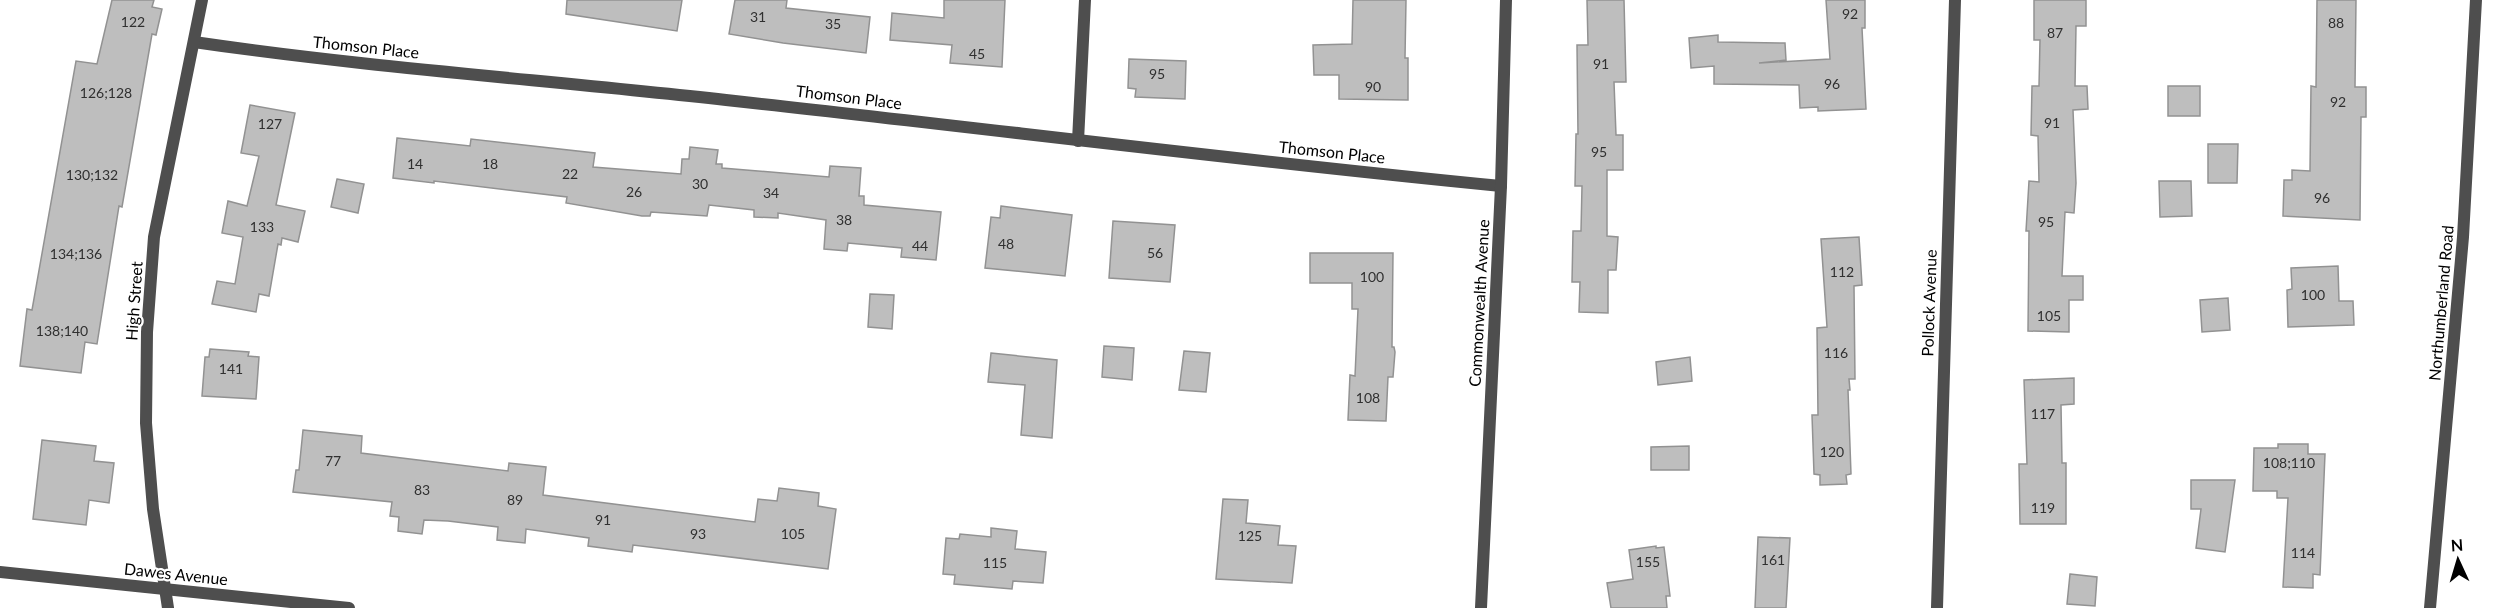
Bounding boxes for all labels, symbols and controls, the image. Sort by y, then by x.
house number: 92 [1842,5,1858,22]
house number: 31 [750,8,766,25]
house number: 122 [121,13,145,30]
house number: 88 [2328,14,2344,31]
house number: 35 [825,15,841,32]
house number: 87 [2047,24,2063,41]
street label: Thomson Place [312,31,420,62]
house number: 45 [969,45,985,62]
house number: 91 [1593,55,1609,72]
house number: 95 [1149,65,1165,82]
house number: 96 [1824,75,1840,92]
house number: 90 [1365,78,1381,95]
street label: Thomson Place [795,81,903,112]
house number: 126;128 [80,84,132,101]
house number: 92 [2330,93,2346,110]
house number: 91 [2044,114,2060,131]
house number: 127 [258,115,282,132]
street label: Thomson Place [1278,136,1386,167]
house number: 95 [1591,143,1607,160]
house number: 14 [407,155,423,172]
house number: 18 [482,155,498,172]
house number: 22 [562,165,578,182]
house number: 130;132 [66,166,118,183]
house number: 30 [692,175,708,192]
house number: 26 [626,183,642,200]
house number: 34 [763,184,779,201]
house number: 96 [2314,189,2330,206]
house number: 38 [836,211,852,228]
house number: 95 [2038,213,2054,230]
house number: 133 [250,218,274,235]
street label: Commonwealth Avenue [1465,219,1492,387]
street label: Northumberland Road [2424,224,2457,382]
house number: 48 [998,235,1014,252]
house number: 44 [912,237,928,254]
house number: 56 [1147,244,1163,261]
house number: 134;136 [50,245,102,262]
street label: Pollock Avenue [1917,249,1940,357]
street label: High Street [121,260,146,341]
house number: 112 [1830,263,1854,280]
house number: 100 [1360,268,1384,285]
house number: 100 [2301,286,2325,303]
house number: 105 [2037,307,2061,324]
house number: 138;140 [36,322,88,339]
house number: 116 [1824,344,1848,361]
house number: 141 [219,360,243,377]
house number: 108 [1356,389,1380,406]
house number: 117 [2031,405,2055,422]
house number: 120 [1820,443,1844,460]
house number: 77 [325,452,341,469]
house number: 108;110 [2263,454,2315,471]
house number: 83 [414,481,430,498]
house number: 89 [507,491,523,508]
house number: 119 [2031,499,2055,516]
house number: 91 [595,511,611,528]
house number: 93 [690,525,706,542]
house number: 105 [781,525,805,542]
house number: 125 [1238,527,1262,544]
north arrow [2428,530,2488,590]
text: N [2450,535,2464,554]
house number: 114 [2291,544,2315,561]
house number: 161 [1761,551,1785,568]
house number: 155 [1636,553,1660,570]
house number: 115 [983,554,1007,571]
street label: Dawes Avenue [123,559,229,588]

